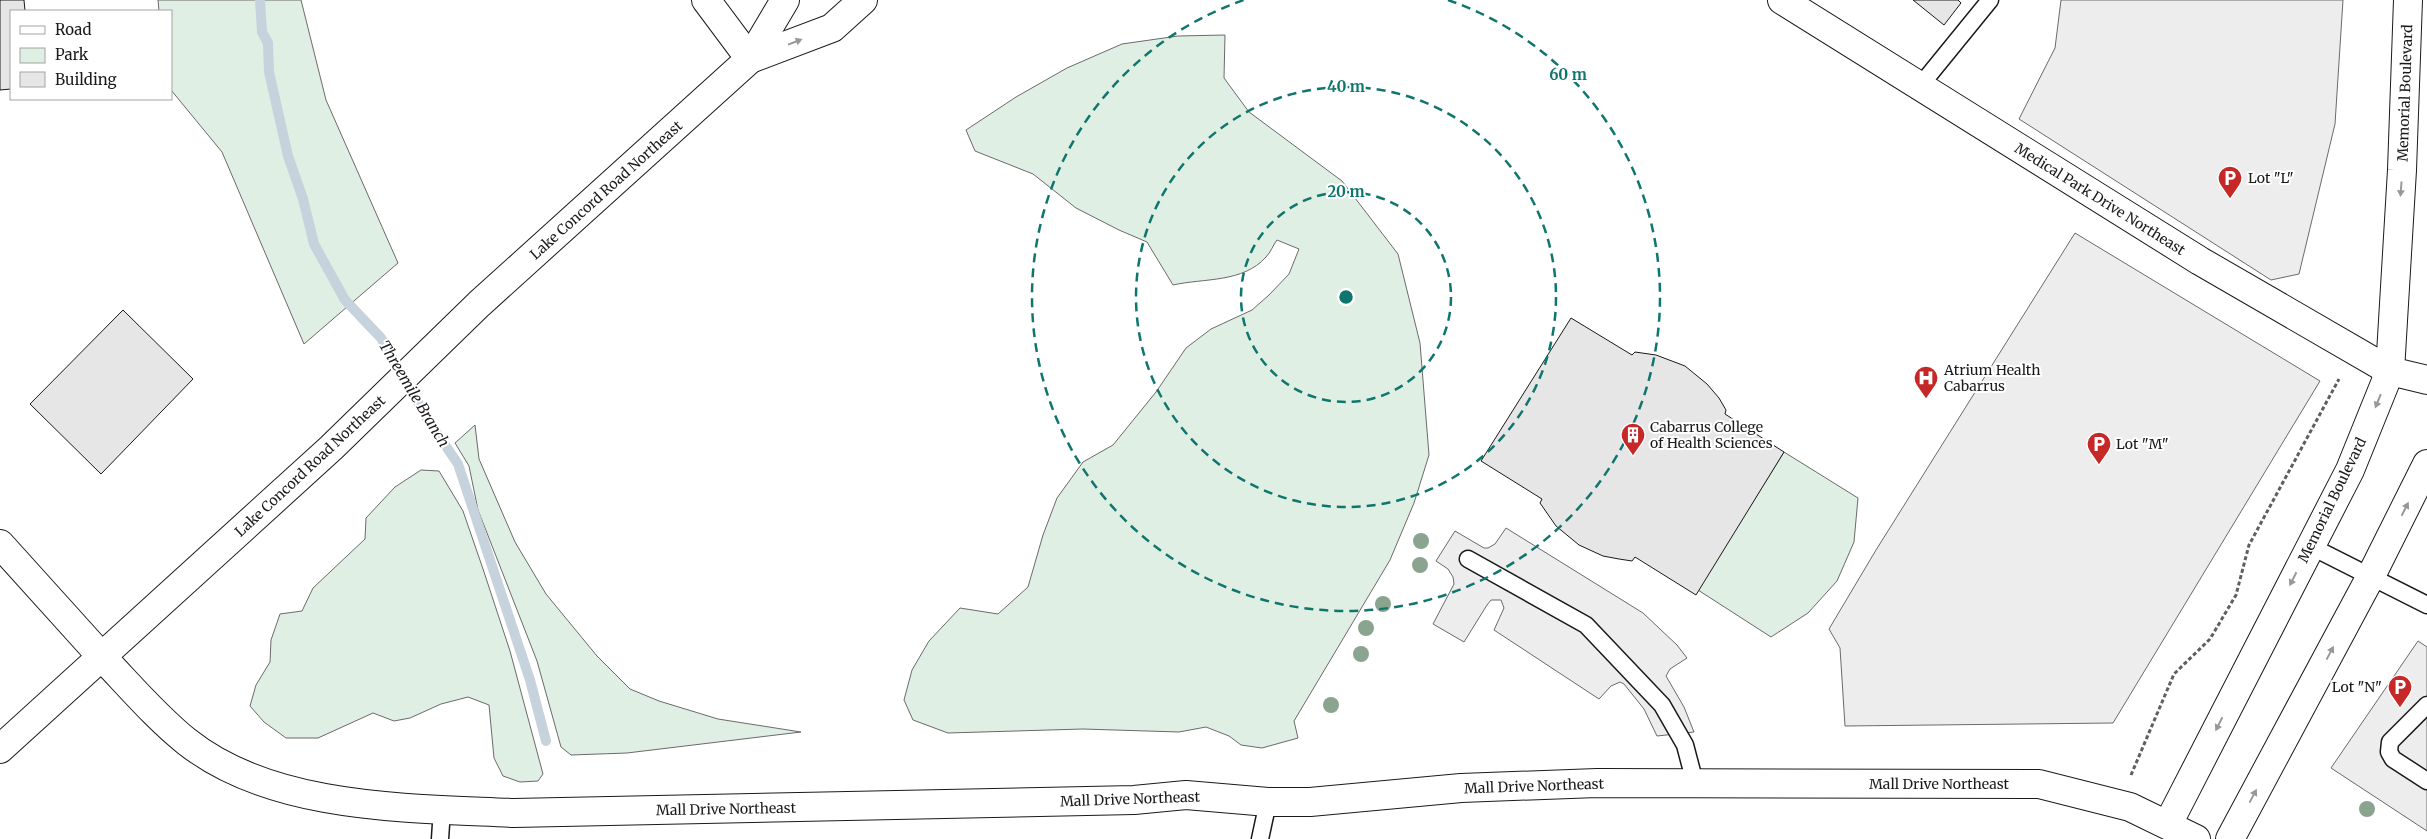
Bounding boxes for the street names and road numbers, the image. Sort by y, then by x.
street label: Memorial Boulevard [2394,24,2416,162]
street label: Lake Concord Road Northeast [526,116,686,263]
street label: Medical Park Drive Northeast [2011,139,2189,259]
street label: Lake Concord Road Northeast [231,391,389,540]
street label: Memorial Boulevard [2294,434,2370,566]
street label: Mall Drive Northeast [1464,775,1605,797]
street label: Mall Drive Northeast [1869,775,2010,793]
street label: Mall Drive Northeast [1060,788,1201,810]
street label: Mall Drive Northeast [656,799,797,819]

